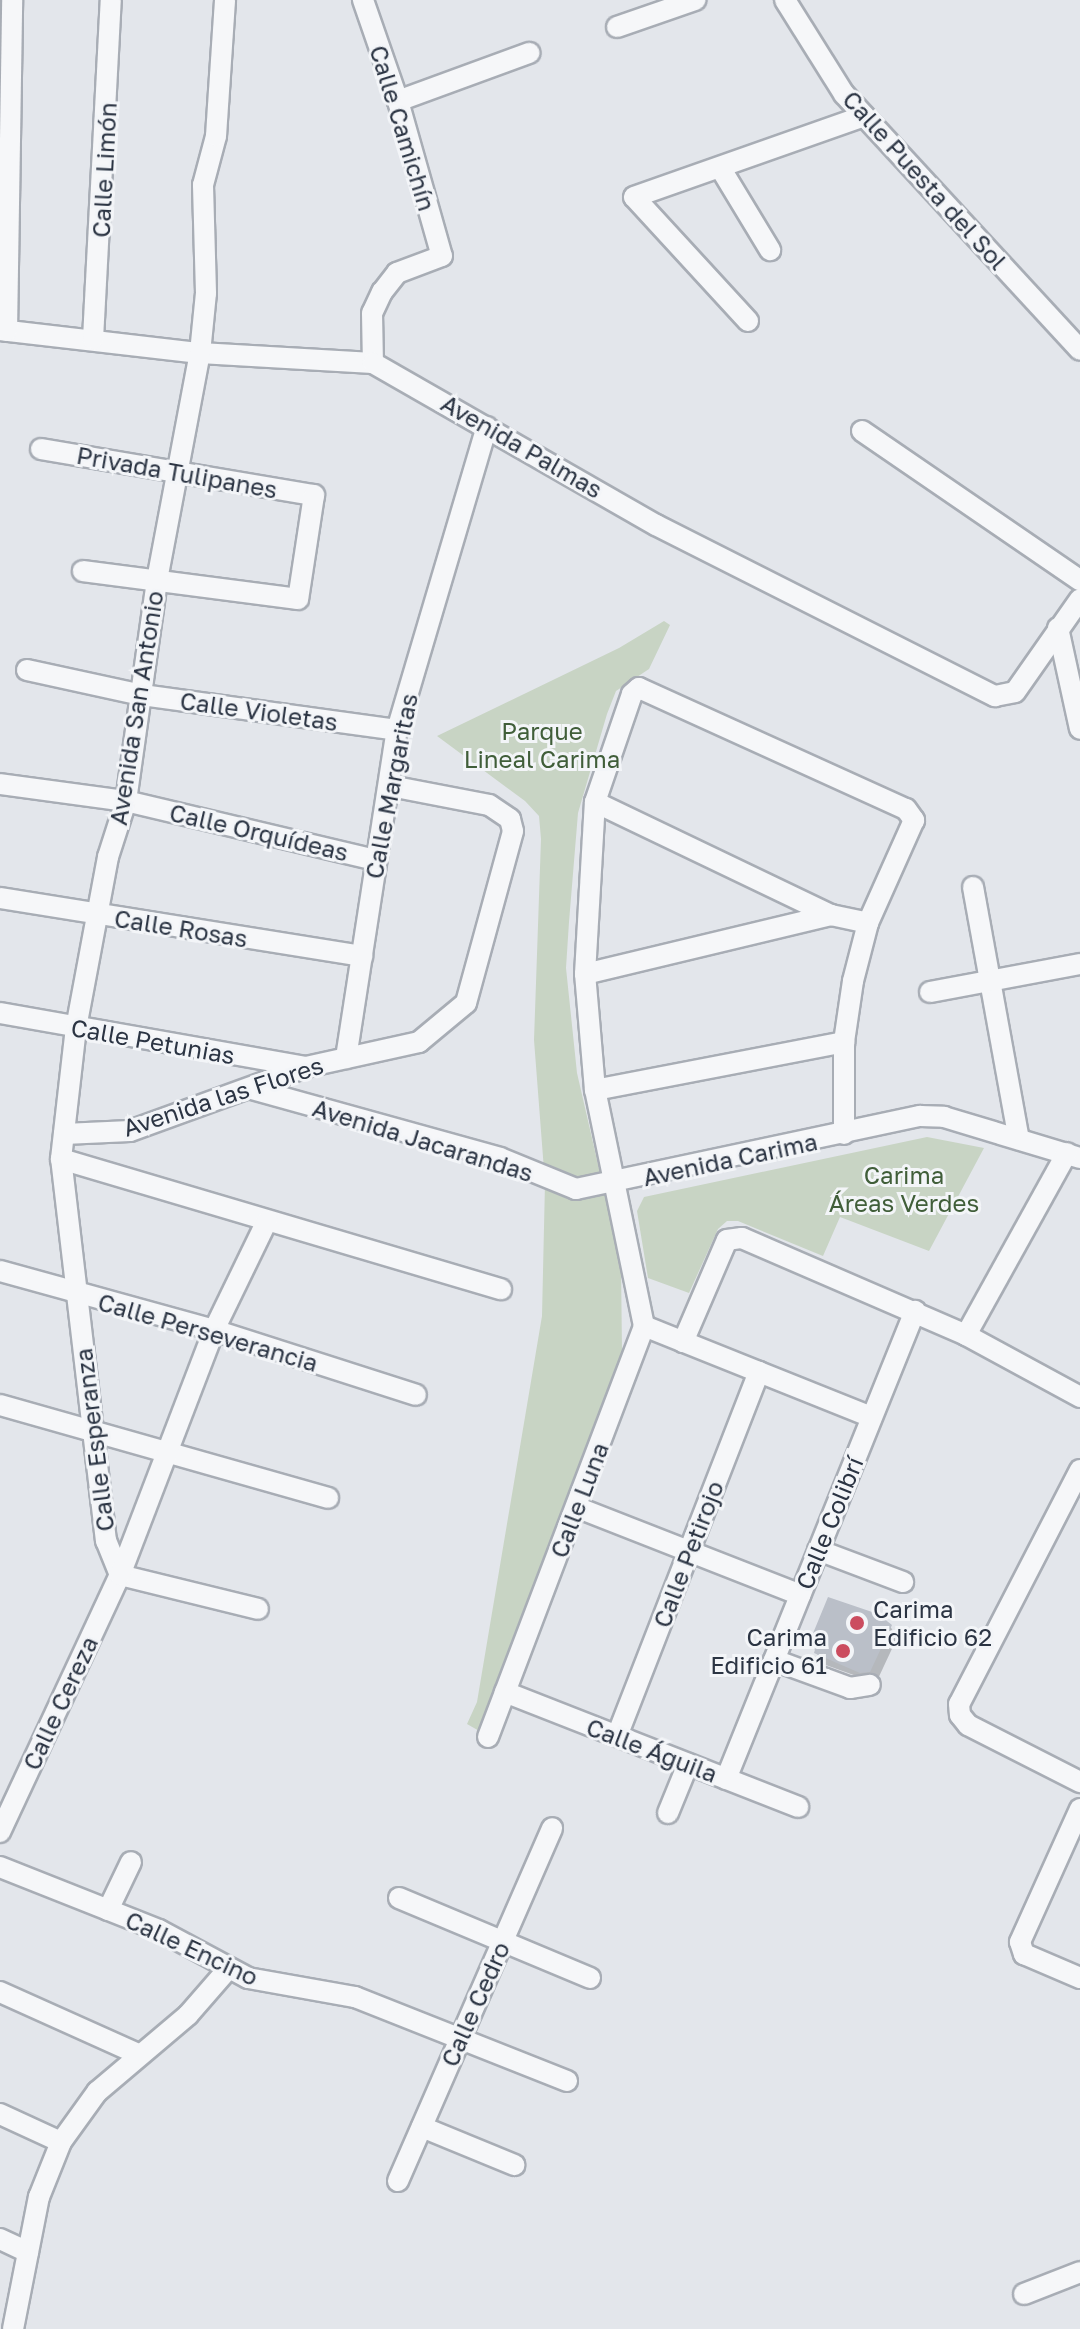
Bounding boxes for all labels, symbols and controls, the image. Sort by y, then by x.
street label: Calle Camichín [364,42,442,214]
street label: Calle Puesta del Sol [837,85,1013,275]
street label: Calle Limón [86,102,122,238]
street label: Avenida Palmas [436,388,608,504]
street label: Privada Tulipanes [74,440,280,504]
street label: Avenida San Antonio [103,589,169,827]
street label: Calle Violetas [178,686,340,736]
street label: Calle Margaritas [359,691,423,881]
park label: Parque Lineal Carima [464,717,620,773]
street label: Calle Orquídeas [167,797,351,867]
street label: Calle Rosas [112,903,250,953]
street label: Calle Petunias [69,1012,237,1070]
street label: Avenida las Flores [119,1050,327,1142]
street label: Avenida Jacarandas [309,1093,537,1187]
street label: Avenida Carima [640,1126,820,1192]
park label: Carima Áreas Verdes [829,1161,979,1217]
street label: Calle Perseverancia [95,1287,321,1377]
street label: Calle Esperanza [68,1347,120,1533]
street label: Calle Luna [544,1438,614,1562]
street label: Calle Colibrí [789,1453,869,1593]
street label: Calle Petirojo [647,1477,729,1631]
place label: Carima Edificio 62 [873,1595,992,1651]
marker: Carima Edificio 62 [848,1614,866,1632]
place label: Carima Edificio 61 [710,1623,827,1679]
street label: Calle Cereza [17,1632,103,1774]
marker: Carima Edificio 61 [834,1642,852,1660]
street label: Calle Águila [583,1712,721,1788]
street label: Calle Encino [121,1905,263,1991]
street label: Calle Cedro [435,1937,515,2071]

